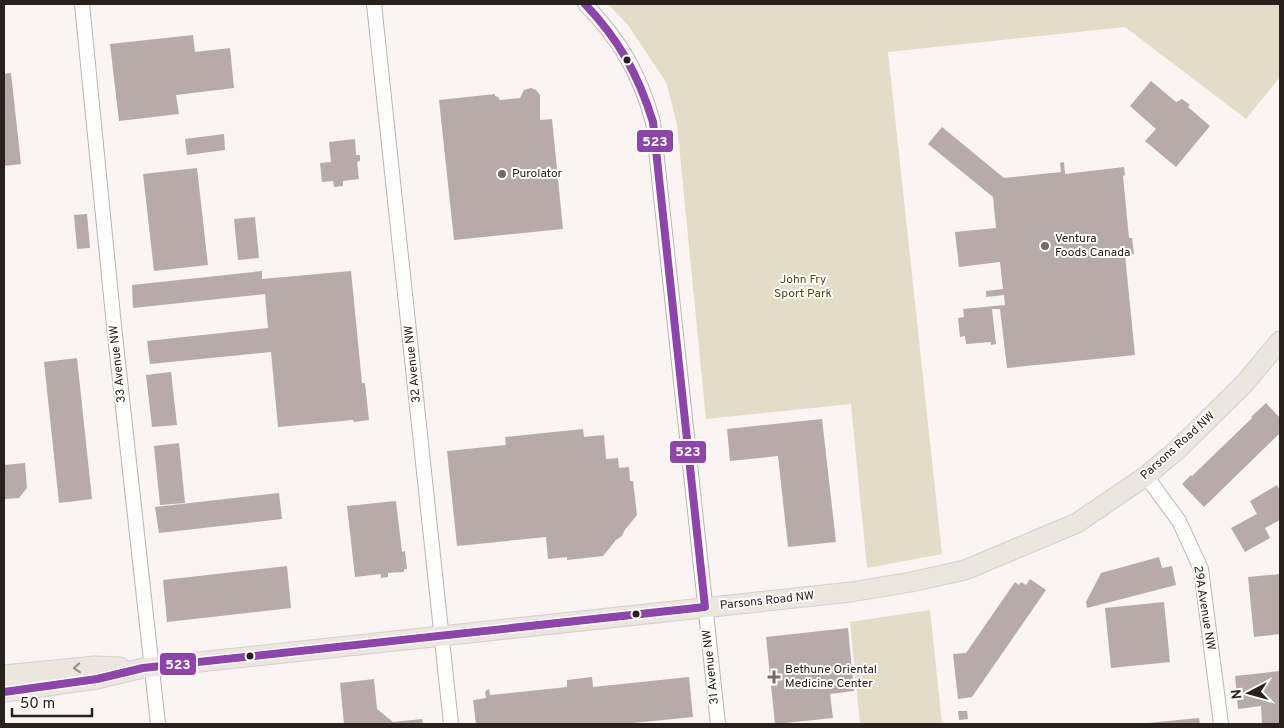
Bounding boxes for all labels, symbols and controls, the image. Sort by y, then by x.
unlabelled marker [622,55,632,65]
line badge: 523 [636,129,674,153]
text: 523 [642,134,668,151]
place label: Purolator [512,166,563,182]
marker: Purolator [496,168,508,180]
place label: Ventura Foods Canada [1055,231,1130,261]
marker: Ventura Foods Canada [1039,240,1051,252]
park label: John Fry Sport Park [774,272,832,302]
street label: 33 Avenue NW [106,324,130,404]
street label: 32 Avenue NW [401,324,425,404]
street label: Parsons Road NW [1137,408,1219,484]
line badge: 523 [669,440,707,464]
text: 523 [675,444,701,461]
street label: 29A Avenue NW [1189,565,1219,651]
street label: Parsons Road NW [719,588,815,614]
unlabelled marker [631,609,641,619]
street label: 31 Avenue NW [699,629,723,705]
unlabelled marker [245,651,255,661]
line badge: 523 [159,652,197,676]
text: 523 [165,657,191,674]
one-way arrow [73,662,81,673]
place label: Bethune Oriental Medicine Center [785,662,877,692]
north arrow [1224,668,1274,718]
marker: Bethune Oriental Medicine Center [767,670,781,684]
scale bar [12,686,92,718]
text: N [1229,688,1247,700]
text: 50 m [20,695,55,714]

